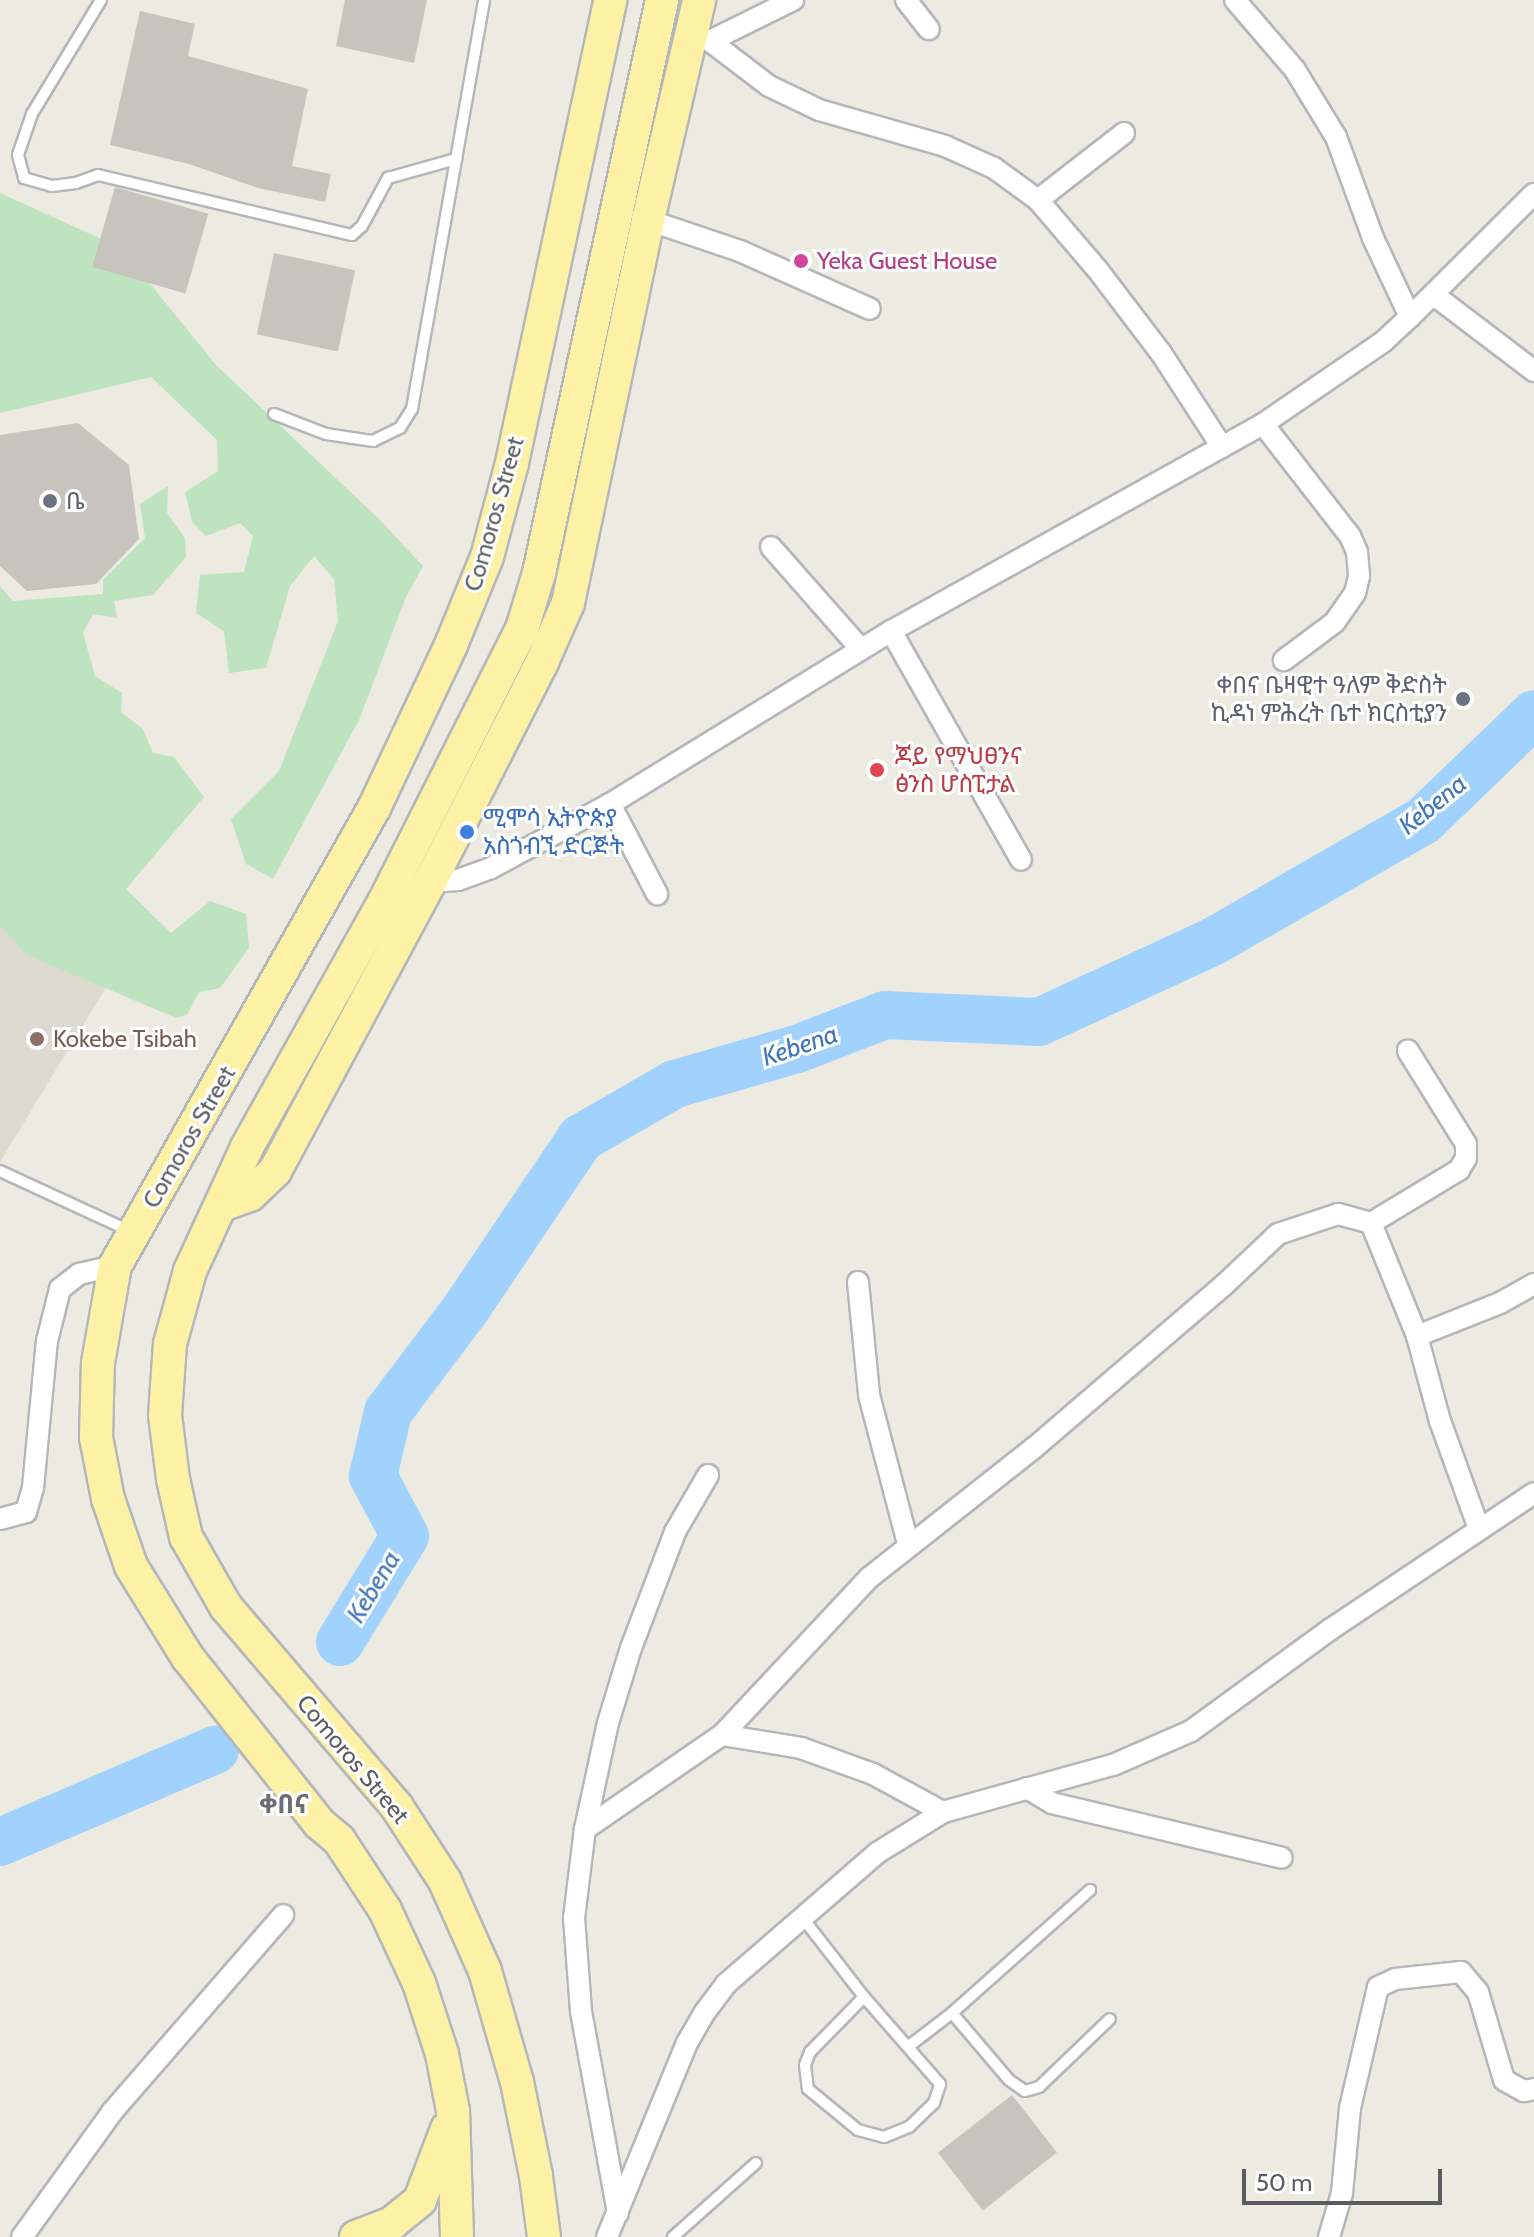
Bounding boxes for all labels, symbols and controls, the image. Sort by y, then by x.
place label: Yeka Guest House [817,247,997,275]
marker: Yeka Guest House [792,252,810,270]
street label: Comoros Street [458,433,530,595]
place label: ቤ [66,487,85,515]
marker: ቤ [41,492,59,510]
place label: ቀበና ቤዛዊተ ዓለም ቅድስት ኪዳነ ምሕረት ቤተ ክርስቲያን [1211,671,1447,727]
marker: ቀበና ቤዛዊተ ዓለም ቅድስት ኪዳነ ምሕረት ቤተ ክርስቲያን [1454,690,1472,708]
place label: ጆይ የማህፀንና ፅንስ ሆስፒታል [895,742,1022,798]
marker: ጆይ የማህፀንና ፅንስ ሆስፒታል [866,759,888,781]
water label: Kebena [1393,768,1473,842]
place label: ሚሞሳ ኢትዮጵያ አስጎብኚ ድርጅት [483,804,624,860]
marker: ሚሞሳ ኢትዮጵያ አስጎብኚ ድርጅት [458,823,476,841]
water label: Kebena [758,1019,842,1073]
place label: Kokebe Tsibah [53,1025,197,1053]
marker: Kokebe Tsibah [28,1030,46,1048]
street label: Comoros Street [137,1061,241,1213]
water label: Kebena [341,1545,407,1629]
street label: Comoros Street [291,1689,415,1829]
district label: ቀበና [259,1789,309,1821]
scale bar [1246,2153,1446,2203]
text: 50 m [1256,2168,1312,2197]

